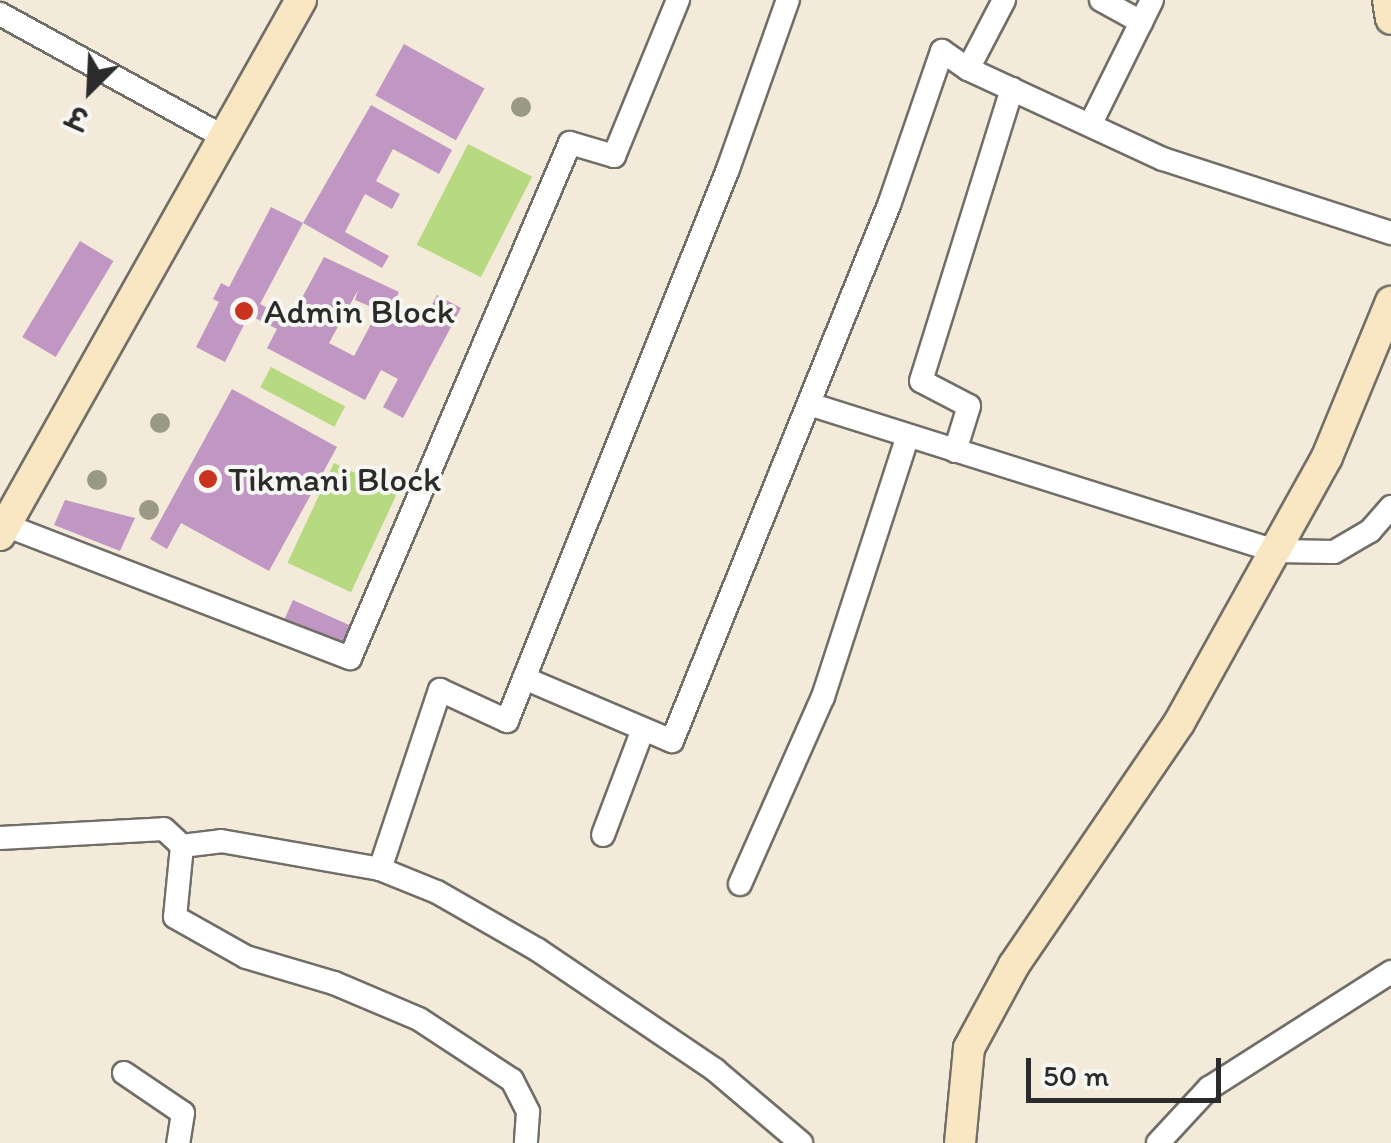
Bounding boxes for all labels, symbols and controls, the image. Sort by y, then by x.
north arrow [40,40,140,140]
text: उ [62,98,93,137]
place label: Admin Block [264,290,455,332]
marker: Admin Block [233,300,255,322]
place label: Tikmani Block [228,458,441,500]
marker: Tikmani Block [197,468,219,490]
scale bar [1031,1038,1226,1100]
text: 50 m [1043,1057,1109,1094]

